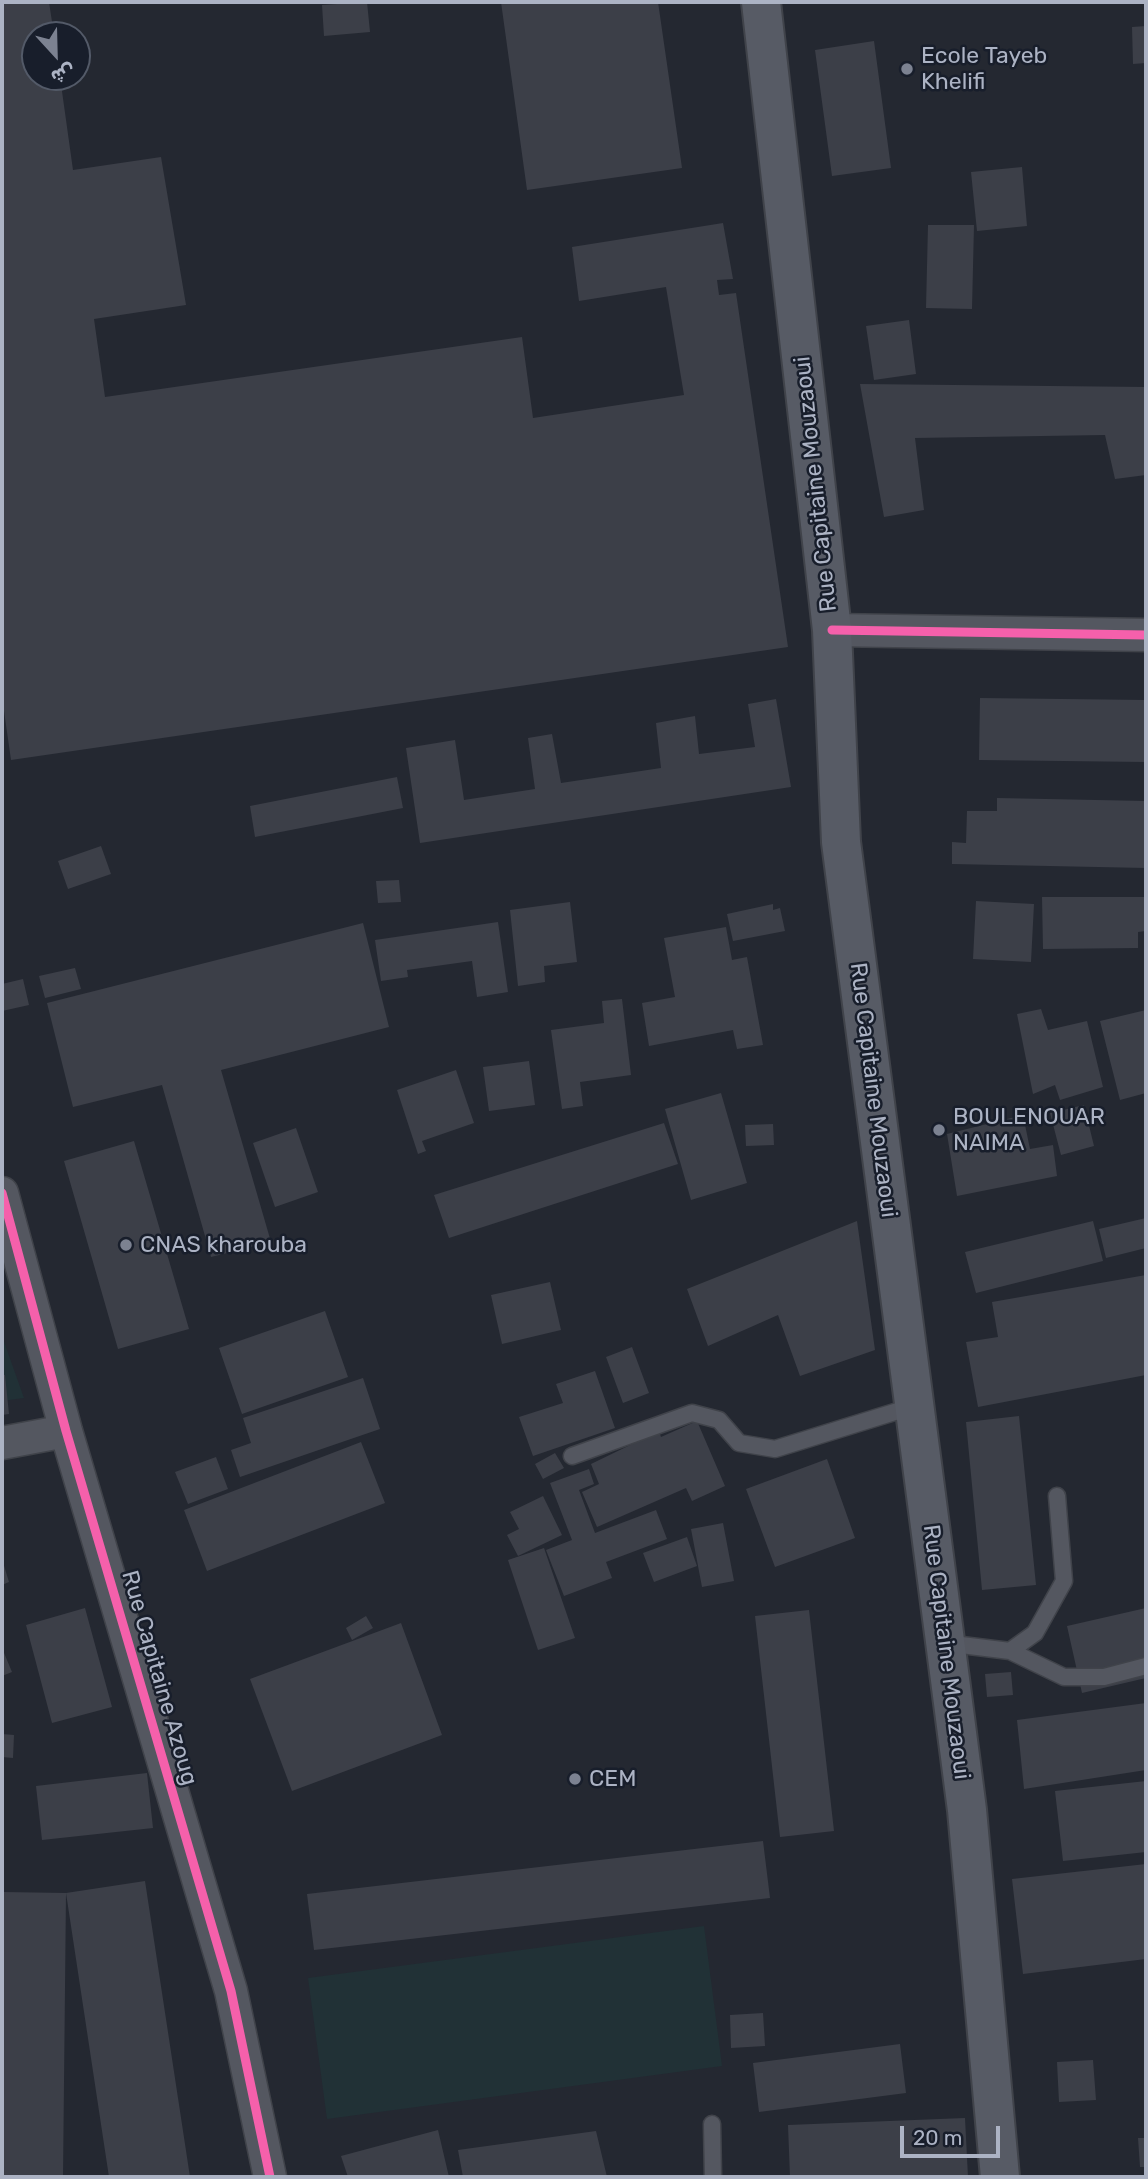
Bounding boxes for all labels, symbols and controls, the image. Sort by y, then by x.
north arrow [21,21,91,91]
place label: Ecole Tayeb Khelifi [921,42,1047,96]
text: ش [48,59,79,89]
marker: Ecole Tayeb Khelifi [899,61,915,77]
street label: Rue Capitaine Mouzaoui [789,355,843,613]
street label: Rue Capitaine Mouzaoui [844,961,902,1219]
place label: BOULENOUAR NAIMA [953,1103,1105,1157]
marker: BOULENOUAR NAIMA [931,1122,947,1138]
place label: CNAS kharouba [140,1231,307,1259]
marker: CNAS kharouba [118,1237,134,1253]
street label: Rue Capitaine Mouzaoui [917,1523,975,1781]
street label: Rue Capitaine Azoug [115,1567,203,1789]
place label: CEM [589,1765,637,1793]
marker: CEM [567,1771,583,1787]
scale bar [903,2112,1003,2156]
text: 20 m [913,2125,962,2150]

